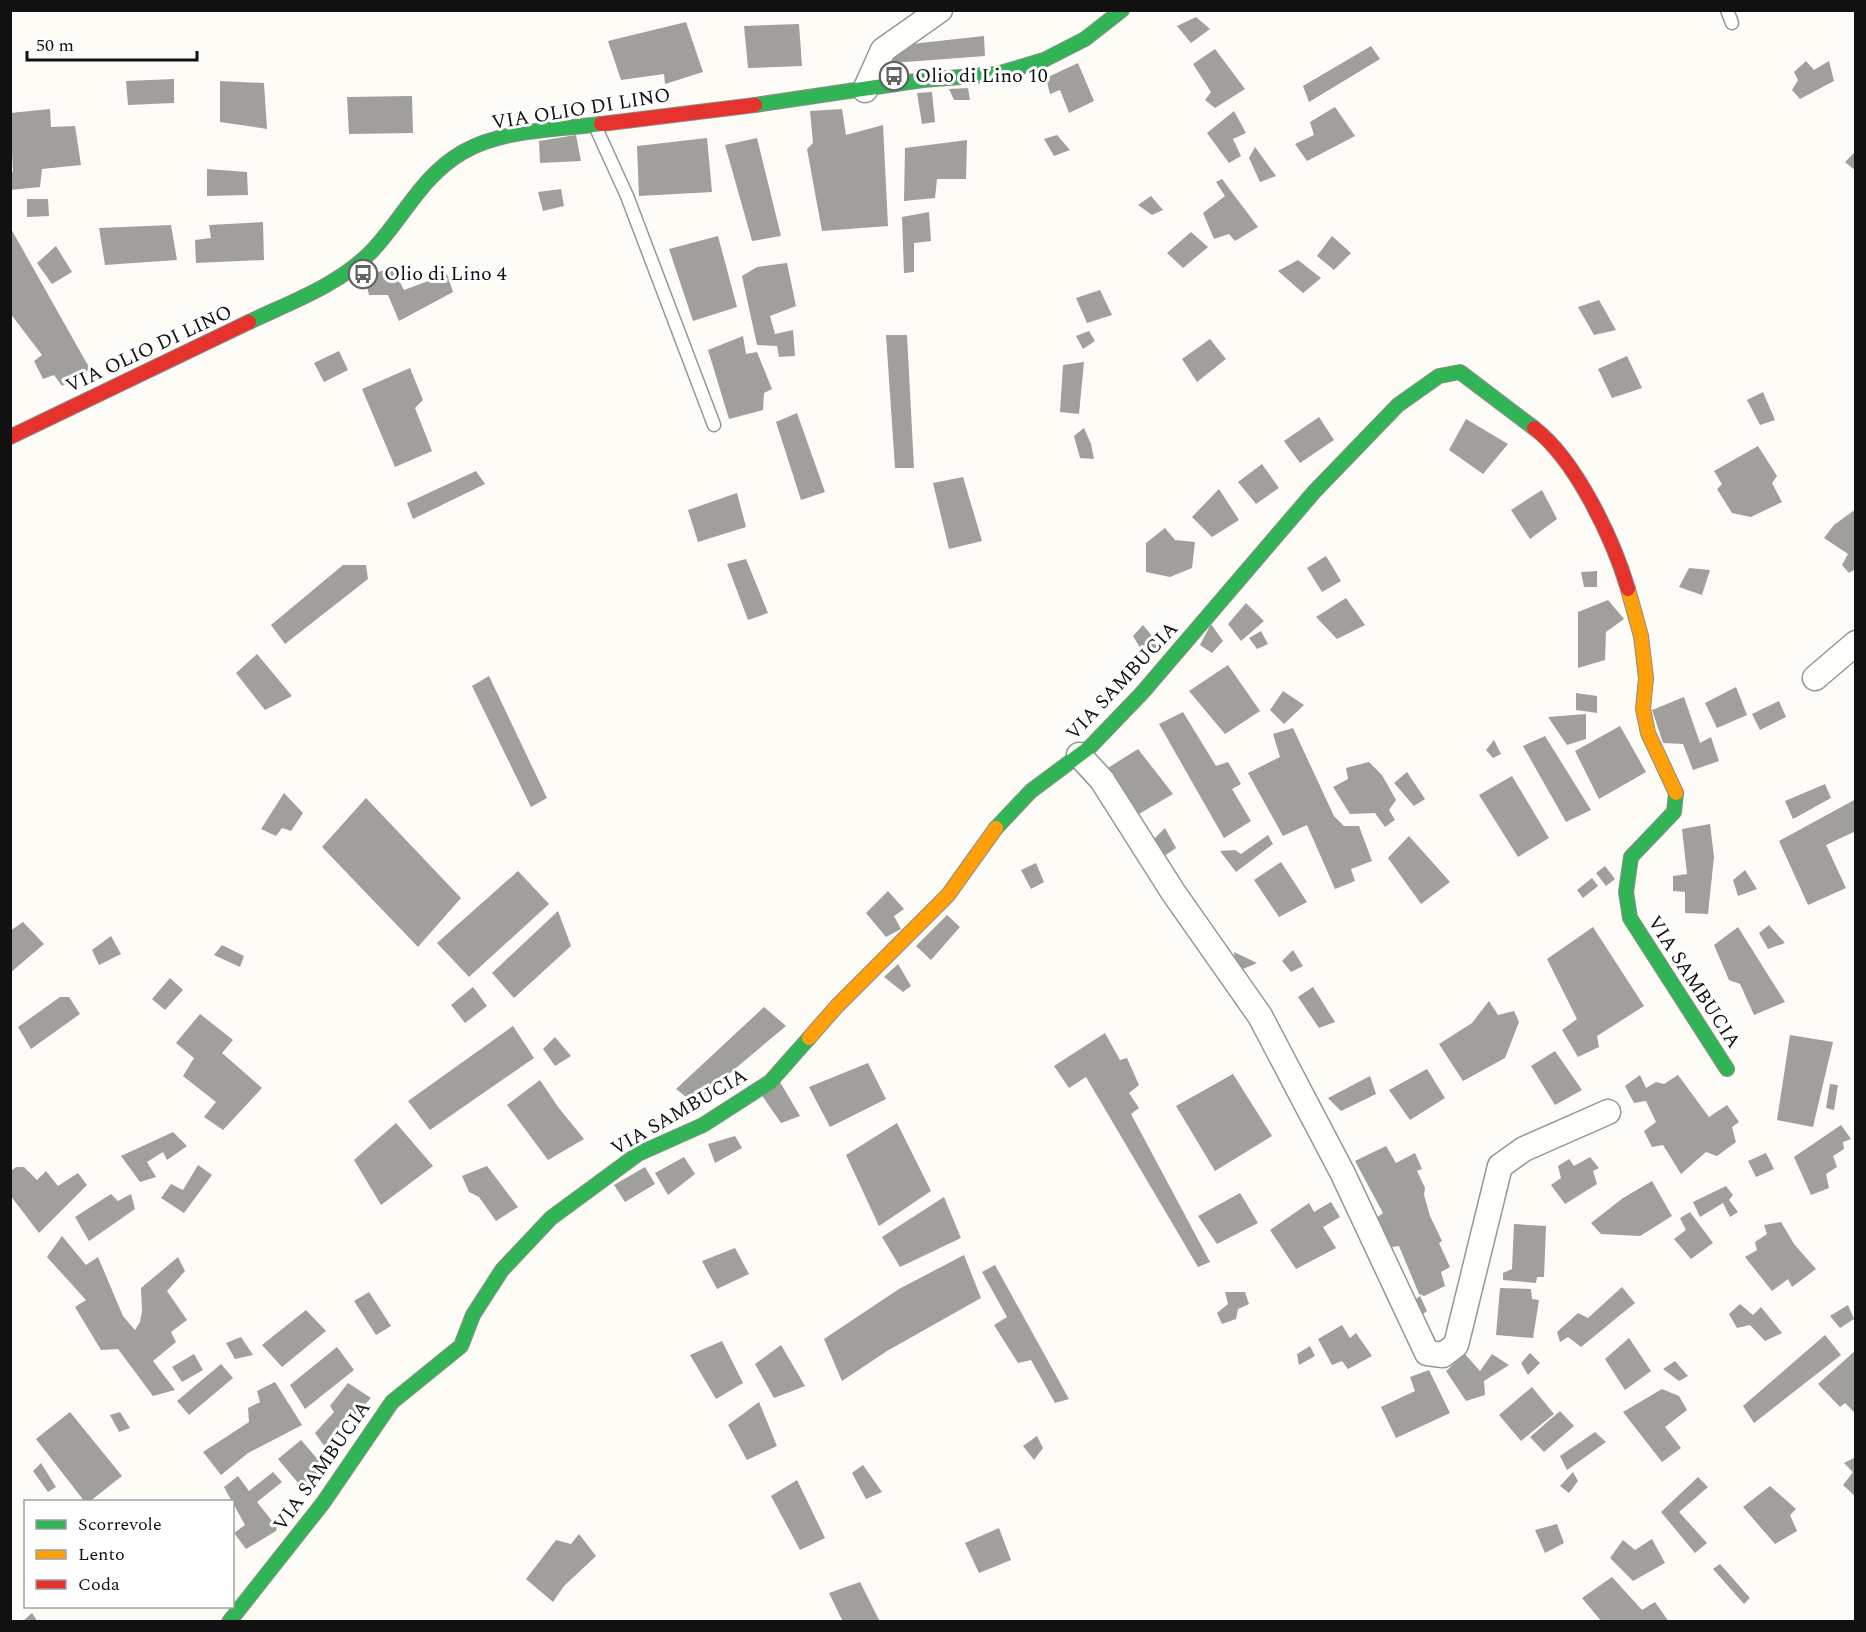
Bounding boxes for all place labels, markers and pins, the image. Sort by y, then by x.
bus stop icon: Olio di Lino 10 [878,60,910,92]
place label: Olio di Lino 10 [915,61,1048,91]
bus stop icon: Olio di Lino 4 [347,258,379,290]
place label: Olio di Lino 4 [384,259,507,289]

